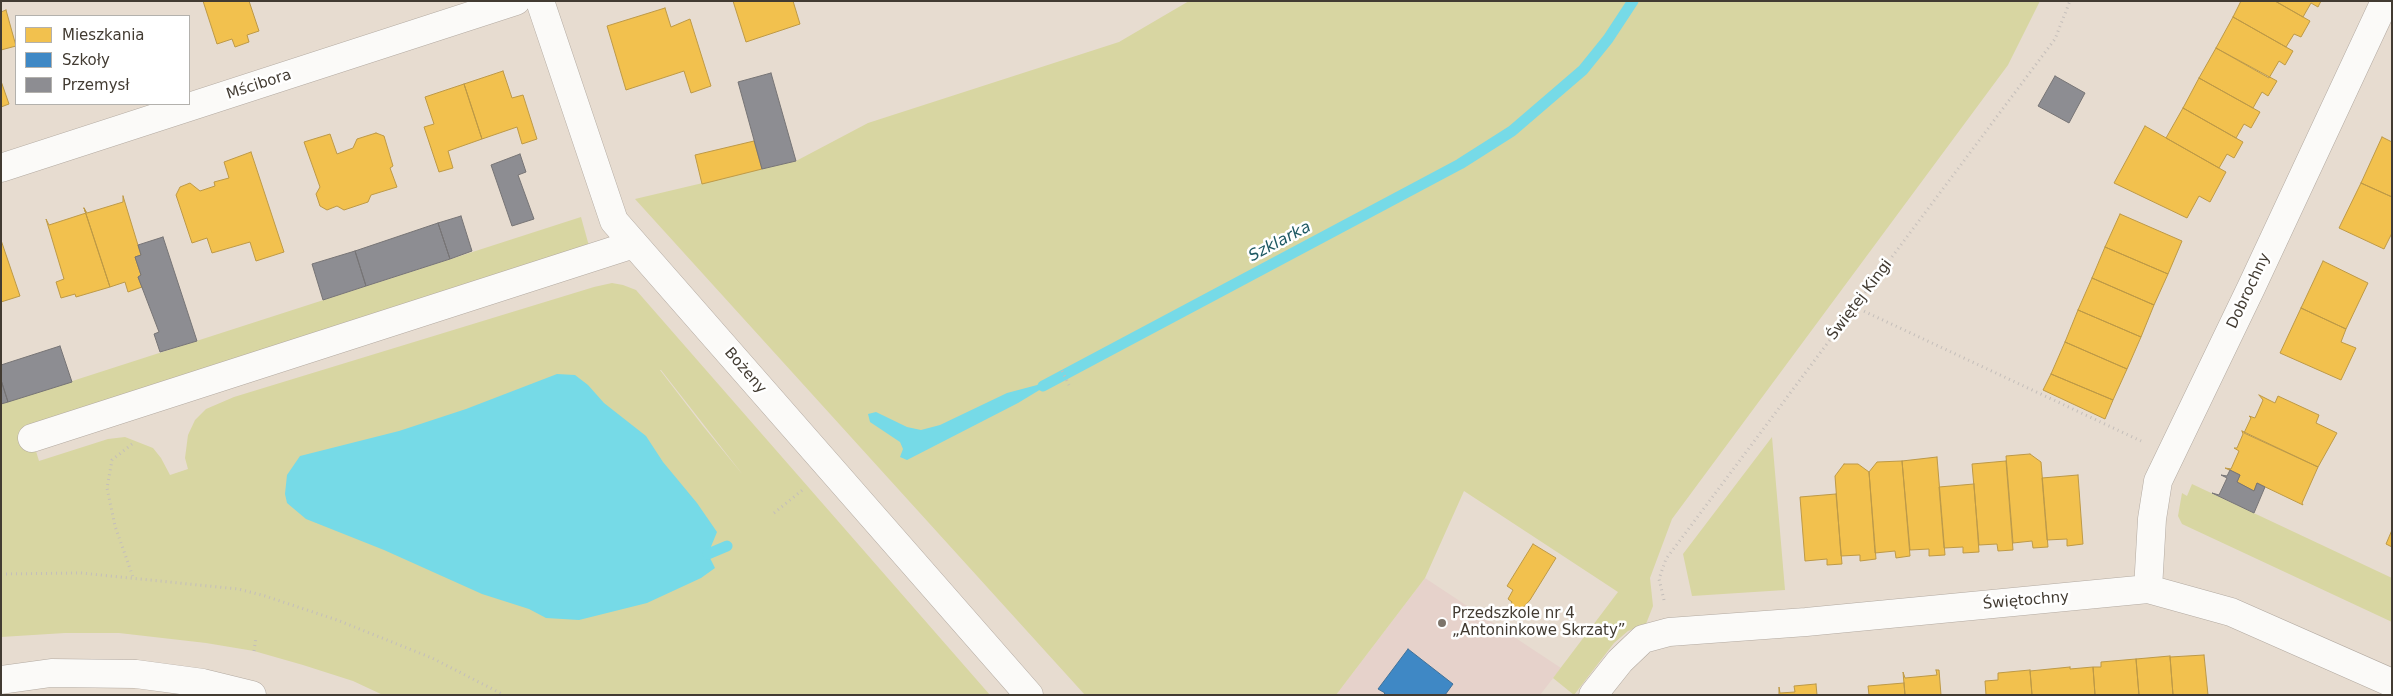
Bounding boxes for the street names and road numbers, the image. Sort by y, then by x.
street label: Mścibora [224,66,294,104]
street label: Dobrochny [2224,250,2274,332]
street label: Świętej Kingi [1824,256,1896,344]
street label: Bożeny [720,344,770,398]
street label: Świętochny [1982,588,2070,614]

